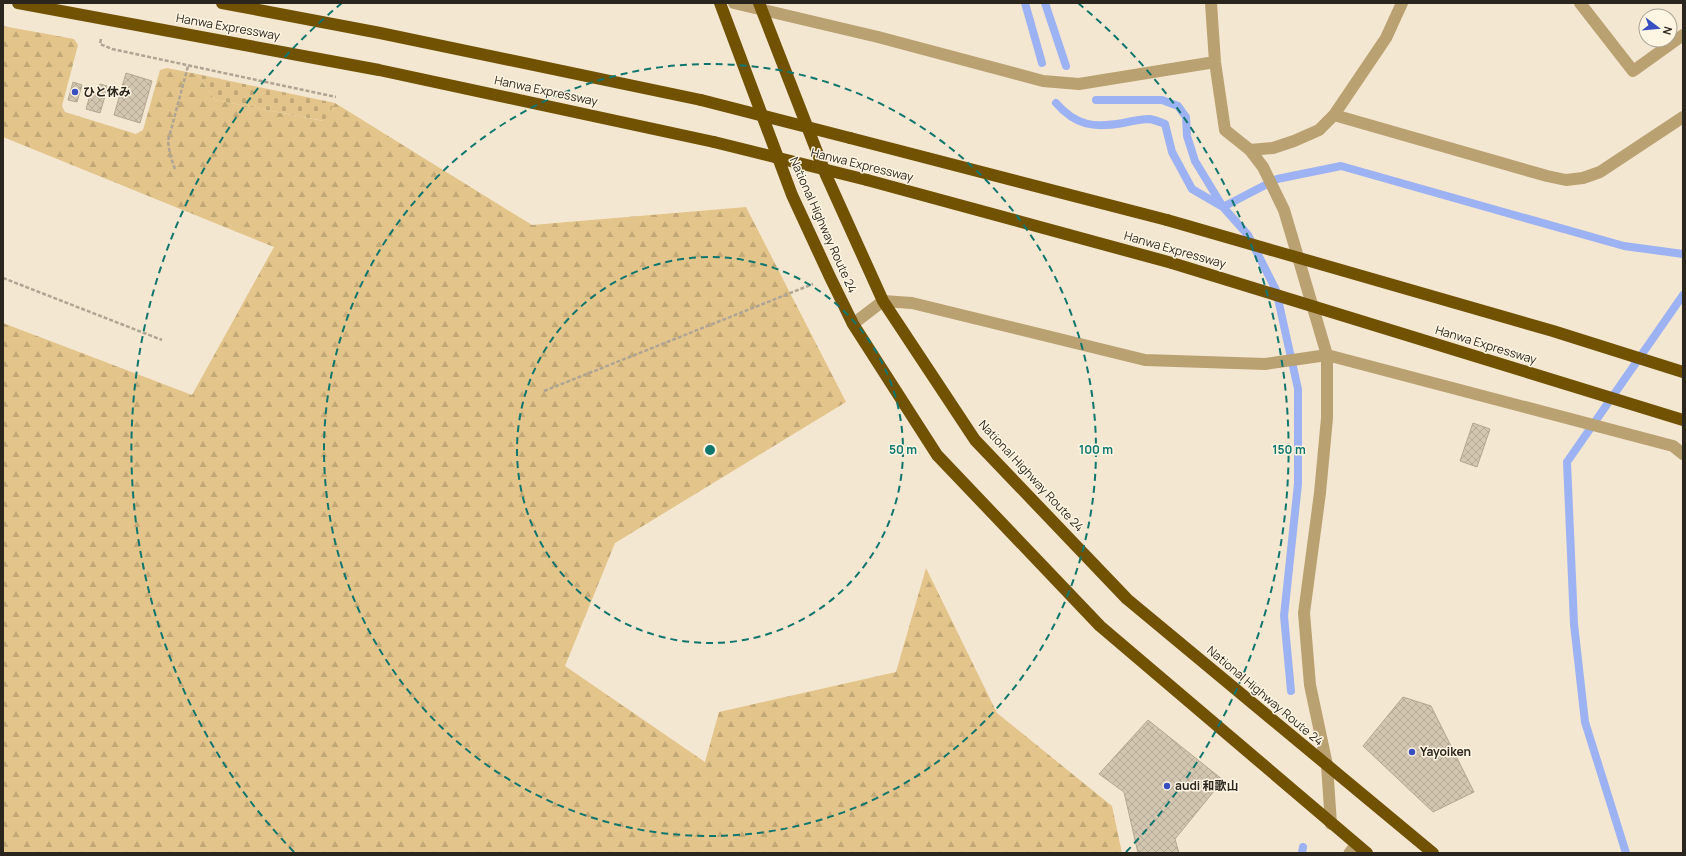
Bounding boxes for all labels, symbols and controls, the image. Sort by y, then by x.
north arrow [1638,8,1678,48]
street label: Hanwa Expressway [175,9,282,44]
text: N [1660,25,1676,37]
street label: Hanwa Expressway [493,71,600,110]
place label: ひと休み [83,83,131,100]
marker: ひと休み [70,87,80,97]
street label: Hanwa Expressway [809,144,916,186]
street label: National Highway Route 24 [786,154,861,295]
street label: Hanwa Expressway [1122,227,1229,272]
street label: Hanwa Expressway [1433,321,1540,368]
street label: National Highway Route 24 [975,416,1088,535]
text: 50 m [889,441,917,458]
text: 100 m [1079,441,1113,458]
text: 150 m [1272,441,1306,458]
centre of rings [703,443,717,457]
street label: National Highway Route 24 [1203,642,1327,749]
place label: Yayoiken [1420,743,1471,760]
marker: Yayoiken [1407,747,1417,757]
place label: audi 和歌山 [1175,777,1239,794]
marker: audi 和歌山 [1162,781,1172,791]

